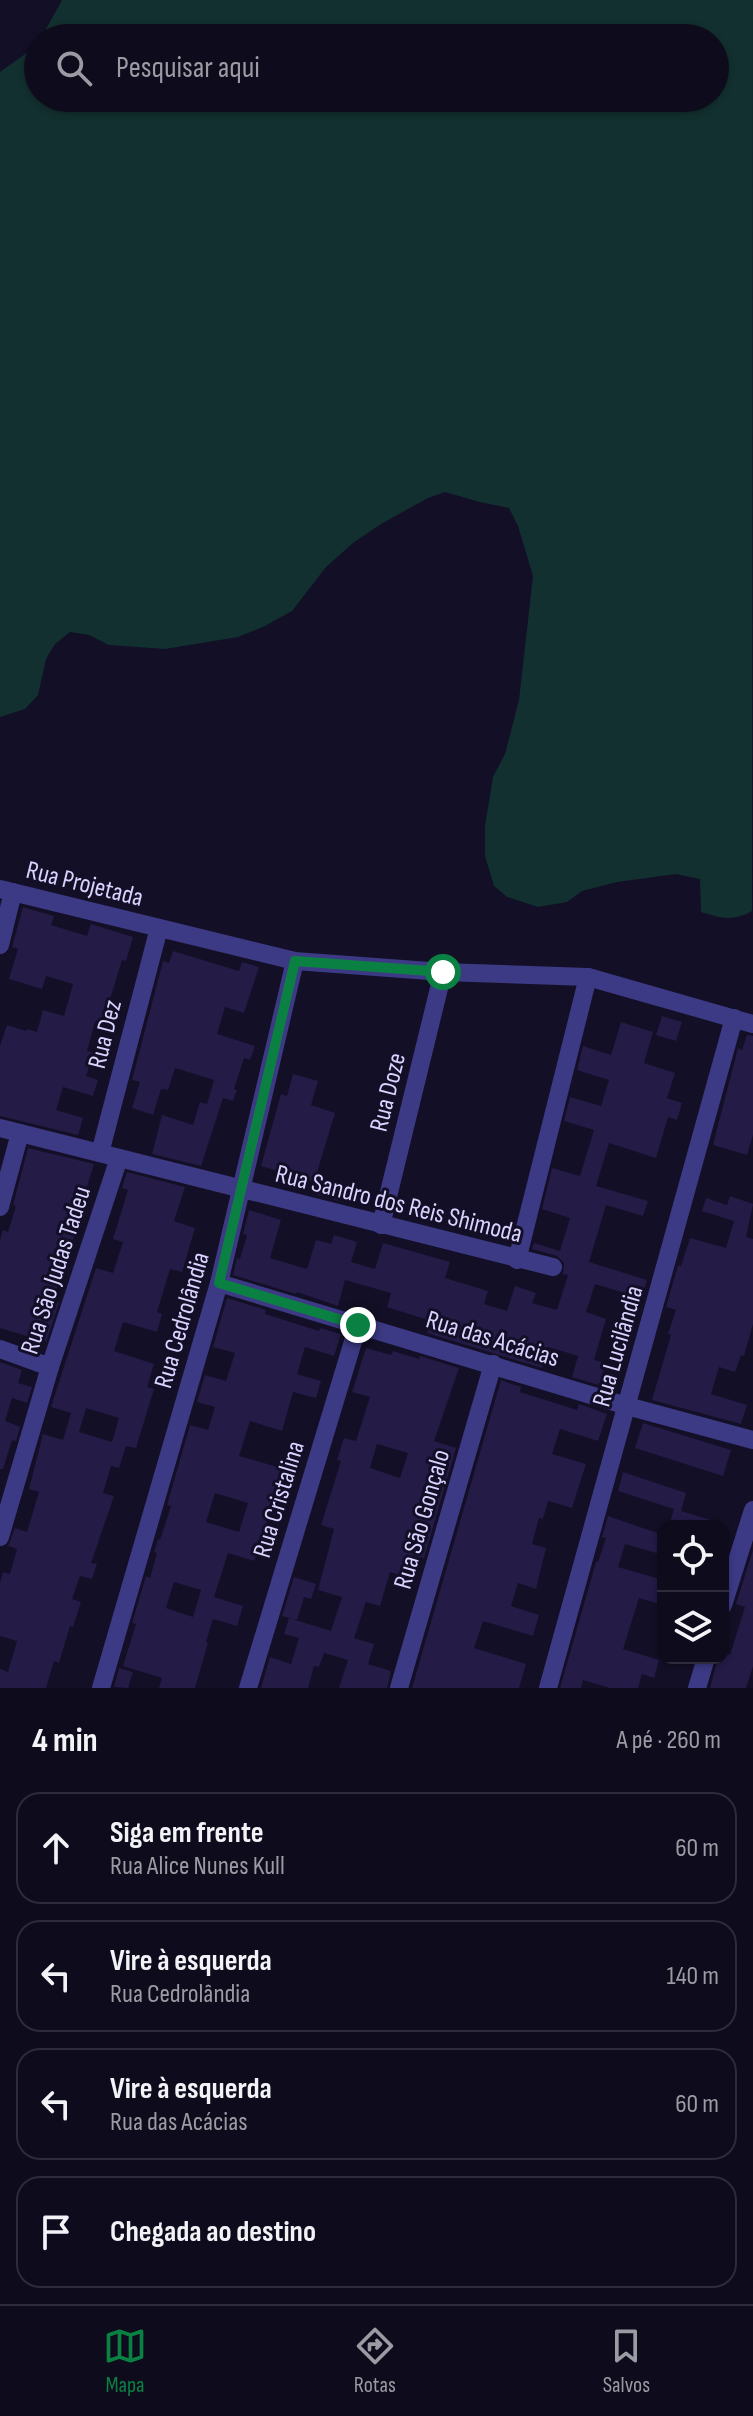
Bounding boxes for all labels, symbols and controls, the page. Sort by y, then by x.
search box [24,24,729,112]
icon: search [52,46,96,90]
text: Pesquisar aqui [116,50,260,86]
street label: Rua Projetada [23,855,146,914]
route start [425,954,461,990]
street label: Rua Dez [82,997,129,1072]
street label: Rua Doze [364,1050,413,1135]
street label: Rua Sandro dos Reis Shimoda [272,1159,525,1250]
street label: Rua São Judas Tadeu [15,1183,98,1358]
street label: Rua Cedrolândia [148,1249,217,1392]
street label: Rua Lucilândia [586,1282,650,1410]
street label: Rua das Acácias [422,1305,563,1374]
route end [340,1307,376,1343]
street label: Rua Cristalina [247,1437,312,1562]
street label: Rua São Gonçalo [388,1446,457,1593]
map controls [657,1520,729,1664]
button: locate [657,1520,729,1592]
button: layers [657,1592,729,1664]
text: 4 min [32,1720,98,1761]
text: A pé · 260 m [617,1725,721,1756]
text: Siga em frente [110,1815,263,1851]
icon: ahead [34,1826,78,1870]
text: 60 m [675,1833,719,1864]
text: Rua Alice Nunes Kull [110,1851,285,1882]
text: Vire à esquerda [110,1943,272,1979]
icon: left [34,1954,78,1998]
text: 140 m [667,1961,719,1992]
text: Rua Cedrolândia [110,1979,250,2010]
text: Vire à esquerda [110,2071,272,2107]
icon: left [34,2082,78,2126]
text: 60 m [675,2089,719,2120]
text: Rua das Acácias [110,2107,248,2138]
icon: arrive [34,2210,78,2254]
text: Chegada ao destino [110,2214,316,2250]
tab: Mapa [103,2324,147,2399]
tab: Rotas [353,2324,397,2399]
tab: Salvos [603,2324,650,2399]

